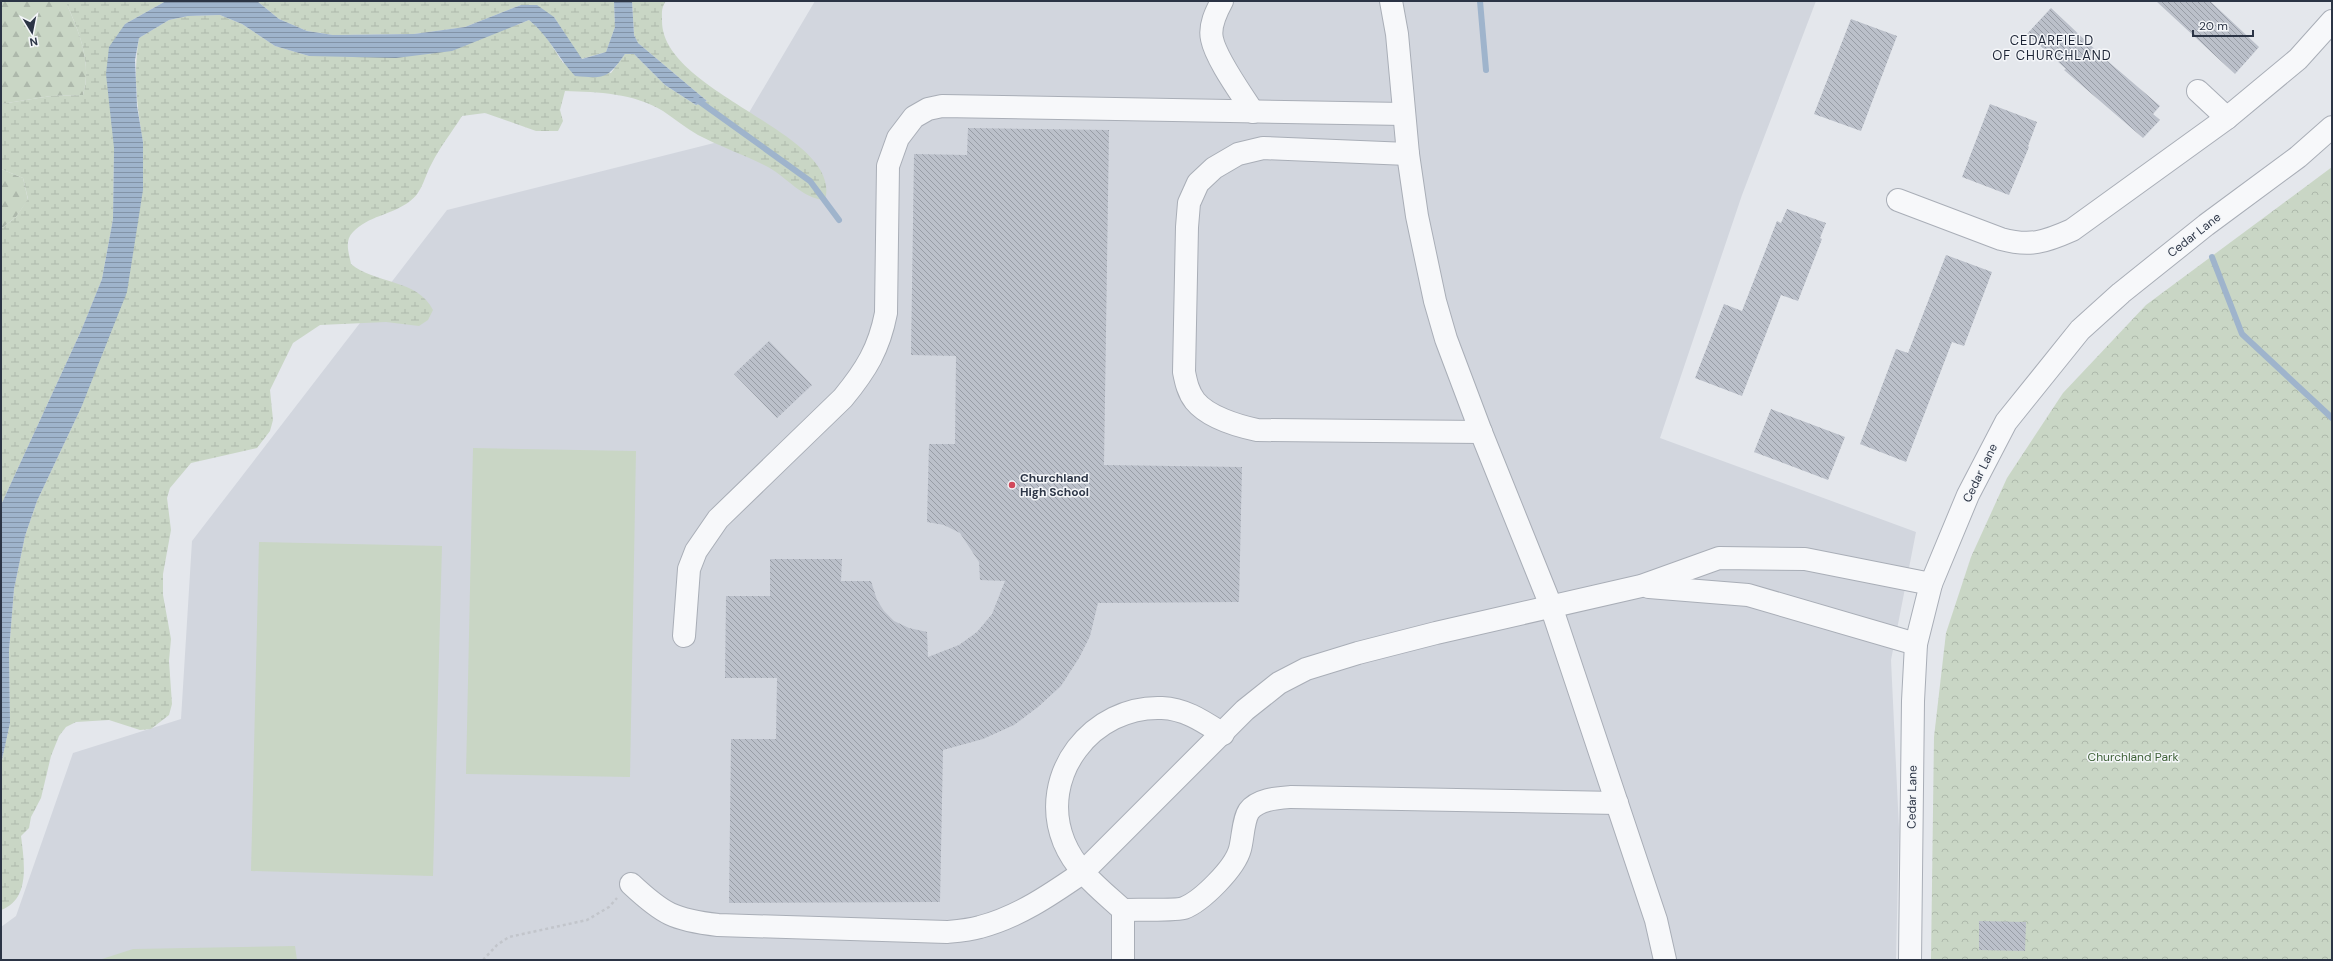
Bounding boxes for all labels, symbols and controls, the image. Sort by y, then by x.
north arrow [12,12,52,52]
scale bar [2193,12,2253,38]
text: 20 m [2199,18,2228,34]
district label: CEDARFIELD OF CHURCHLAND [1992,32,2112,64]
text: N [29,34,39,49]
street label: Cedar Lane [2164,209,2224,261]
street label: Cedar Lane [1959,441,2001,505]
place label: Churchland High School [1020,470,1089,500]
marker: Churchland High School [1007,480,1017,490]
park label: Churchland Park [2088,749,2178,765]
street label: Cedar Lane [1903,765,1921,829]

